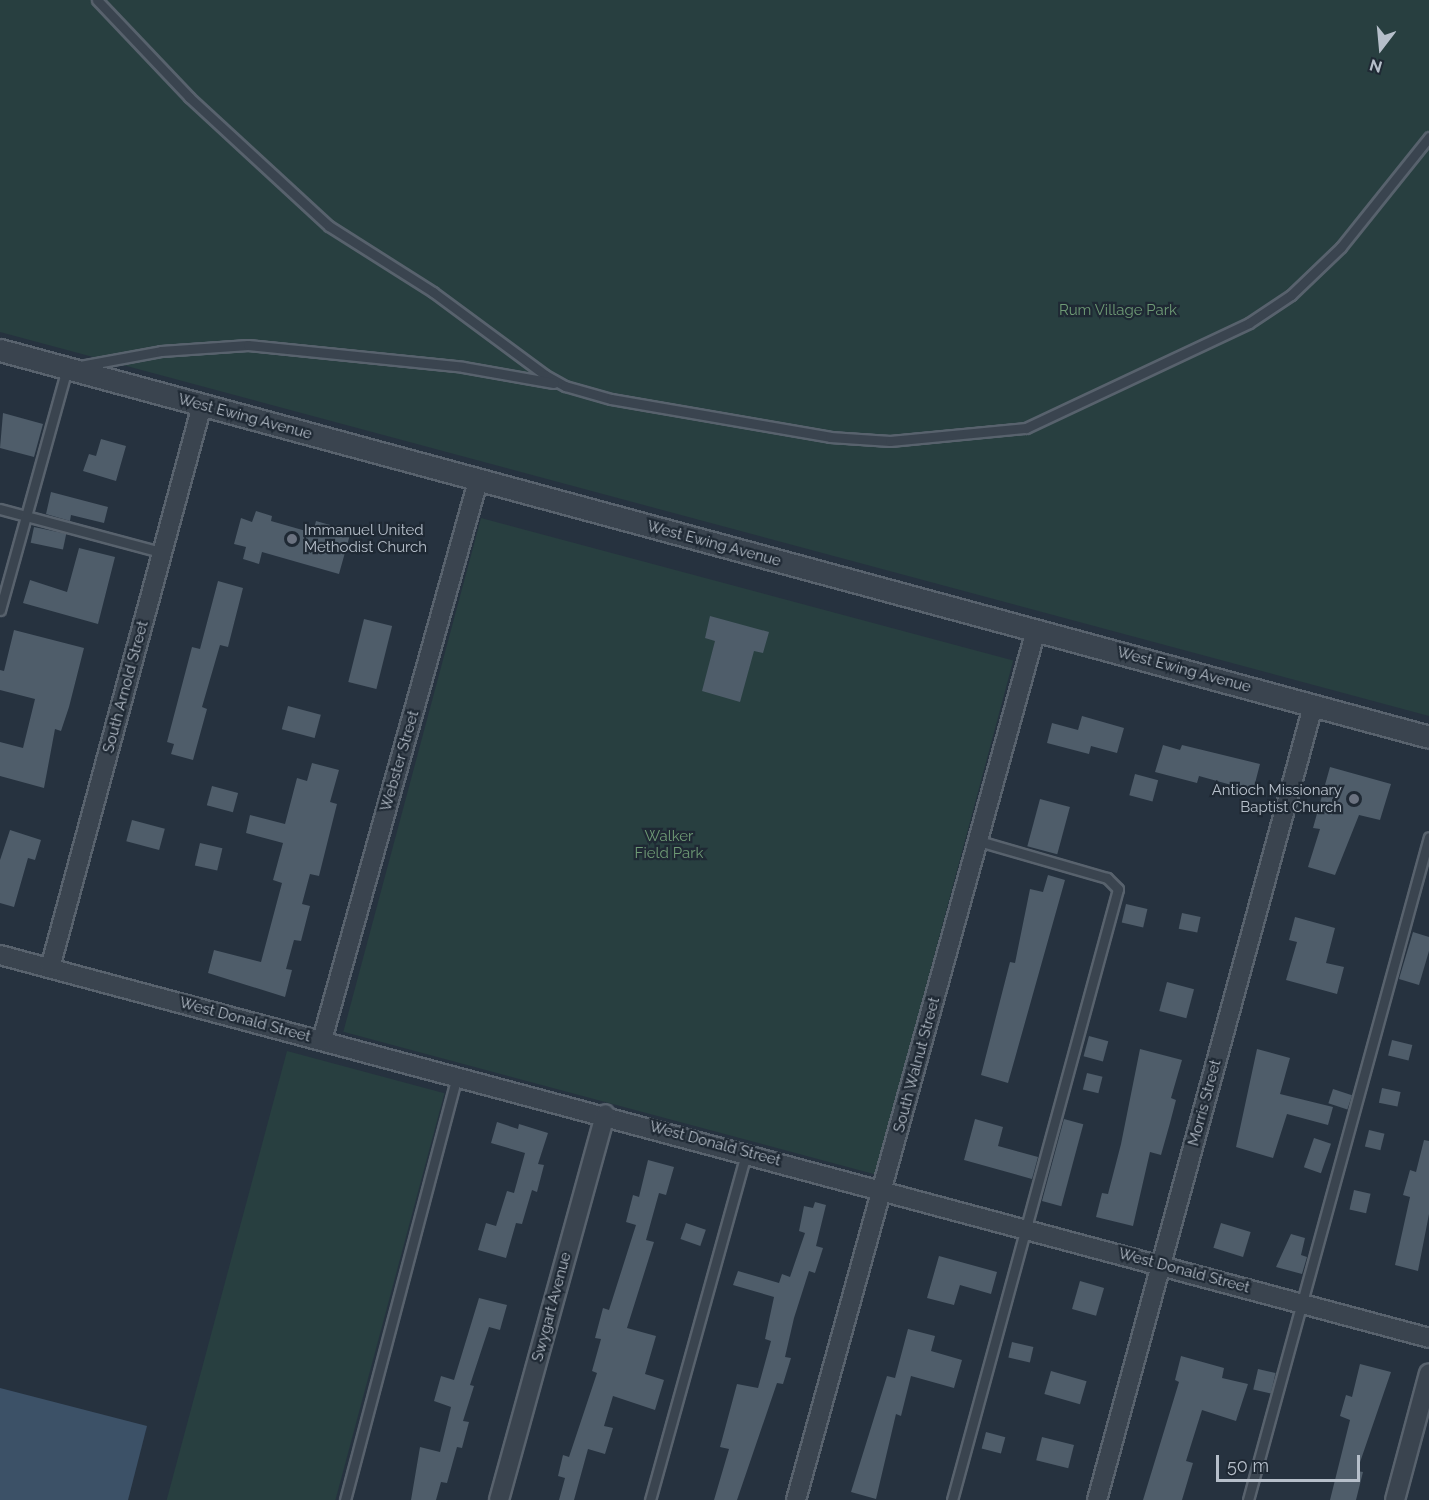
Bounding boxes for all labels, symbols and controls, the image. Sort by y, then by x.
north arrow [1351,18,1411,78]
text: N [1367,55,1384,77]
park label: Rum Village Park [1059,302,1177,320]
street label: West Ewing Avenue [176,390,314,444]
street label: West Ewing Avenue [645,517,783,571]
place label: Immanuel United Methodist Church [304,521,427,556]
marker: Immanuel United Methodist Church [285,532,299,546]
street label: South Arnold Street [100,619,152,755]
street label: West Ewing Avenue [1115,643,1253,697]
street label: Webster Street [377,708,423,814]
place label: Antioch Missionary Baptist Church [1212,781,1342,816]
marker: Antioch Missionary Baptist Church [1347,792,1361,806]
park label: Walker Field Park [635,827,703,862]
street label: West Donald Street [177,994,313,1046]
street label: South Walnut Street [890,995,944,1135]
street label: Morris Street [1185,1058,1225,1148]
street label: West Donald Street [647,1118,783,1170]
street label: West Donald Street [1116,1245,1252,1297]
street label: Swygart Avenue [529,1250,575,1364]
scale bar [1219,1443,1363,1481]
text: 50 m [1227,1455,1269,1476]

